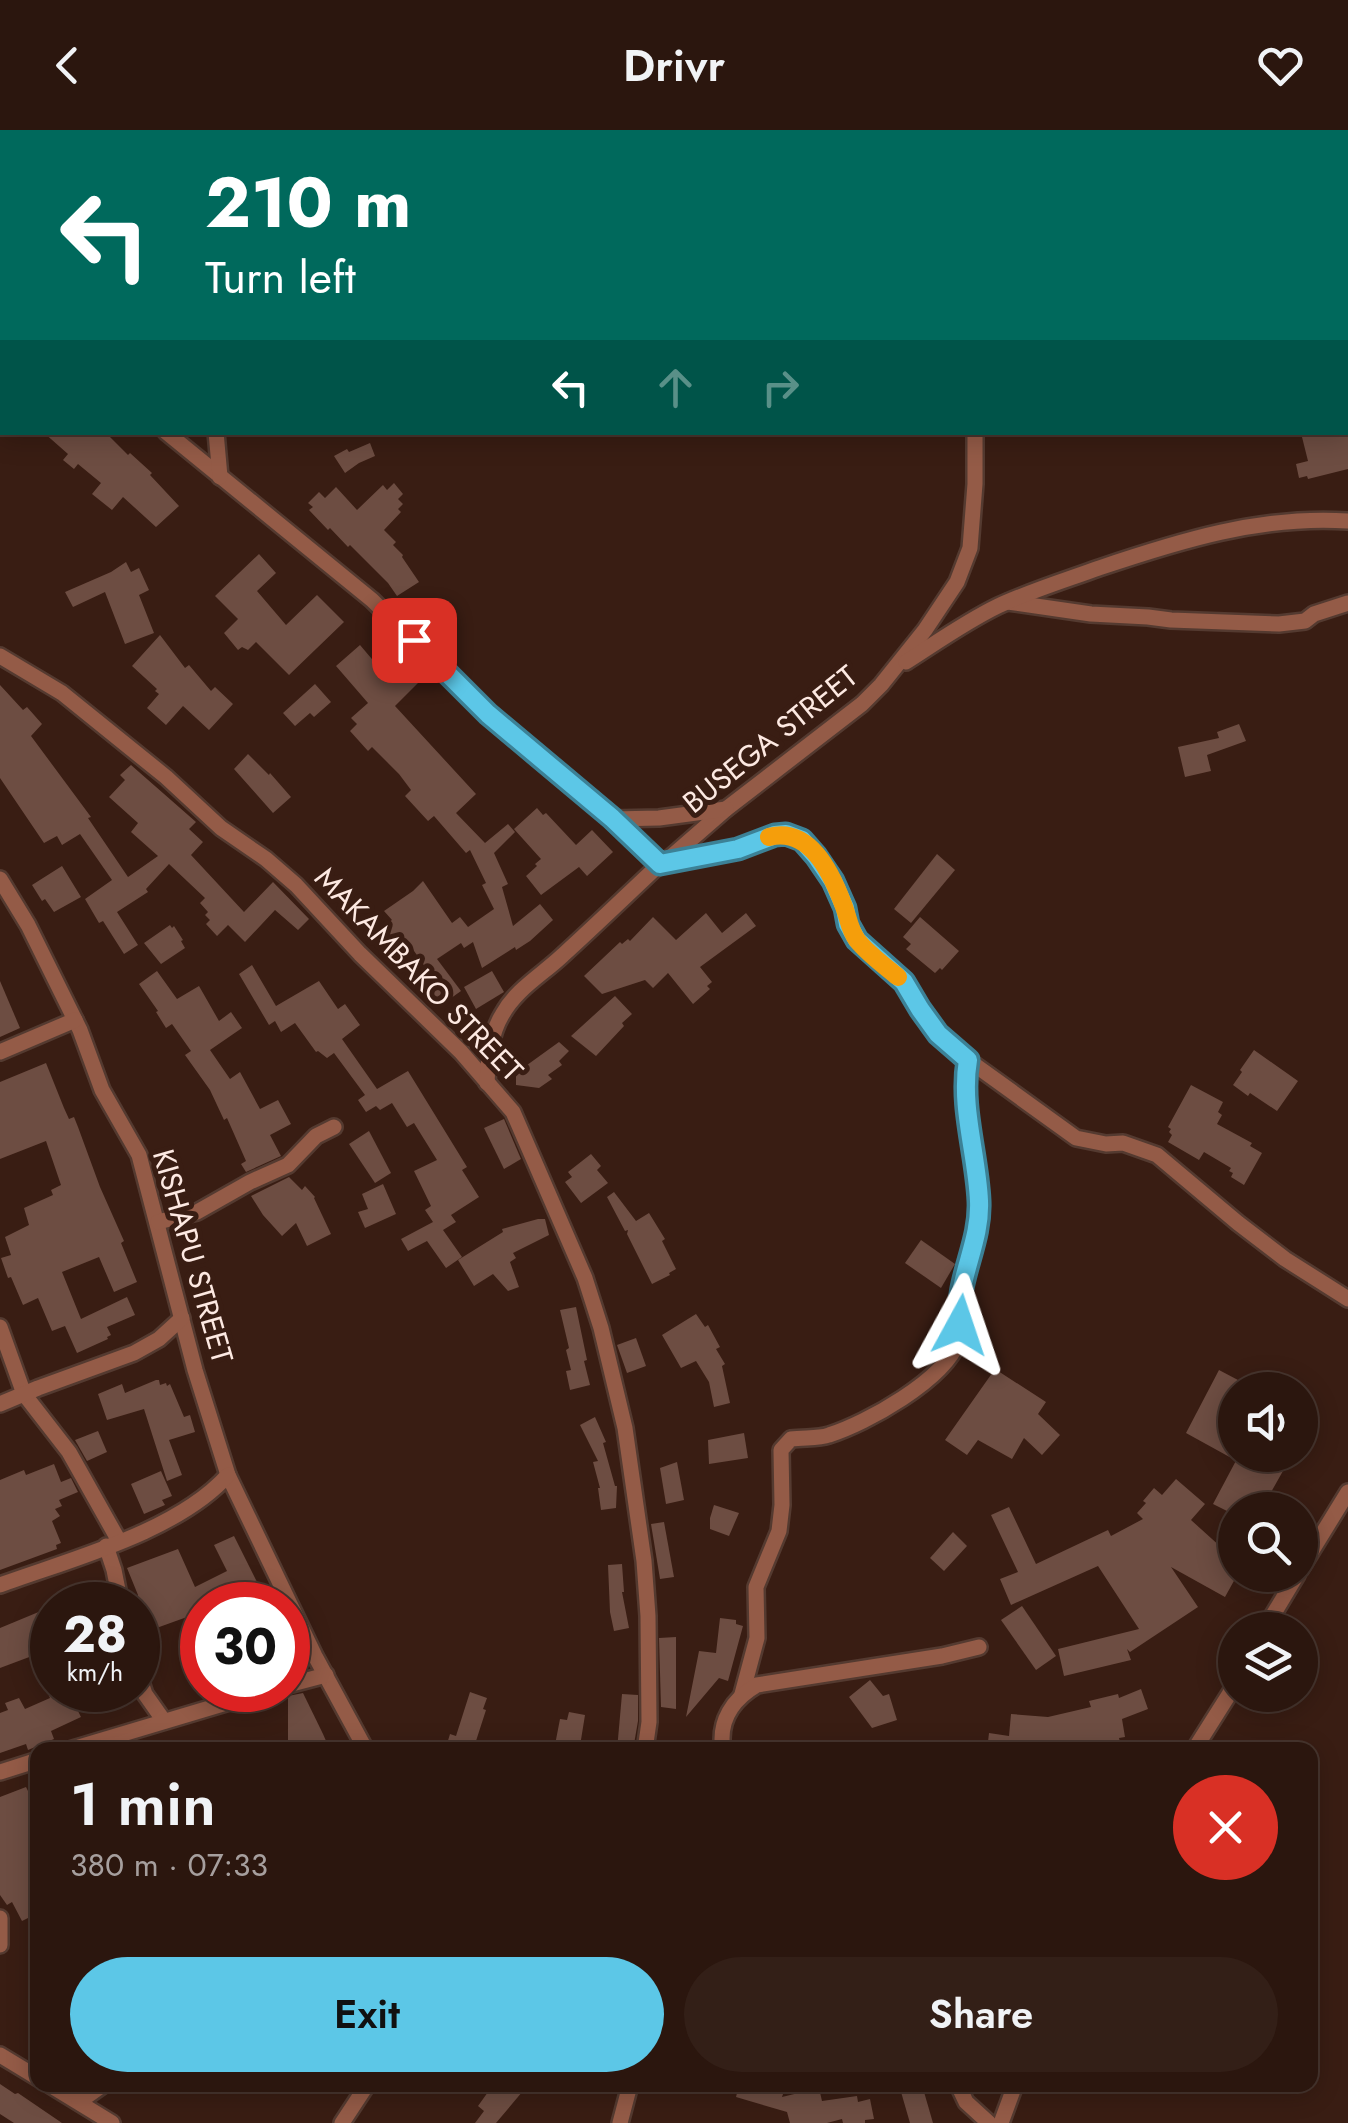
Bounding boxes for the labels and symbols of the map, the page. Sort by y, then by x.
pin [372,598,457,683]
street label: BUSEGA STREET [673,655,867,823]
street label: MAKAMBAKO STREET [305,857,533,1091]
street label: KISHAPU STREET [142,1144,244,1368]
position arrow [908,1273,1012,1377]
speed limit sign: 30 [180,1582,310,1712]

